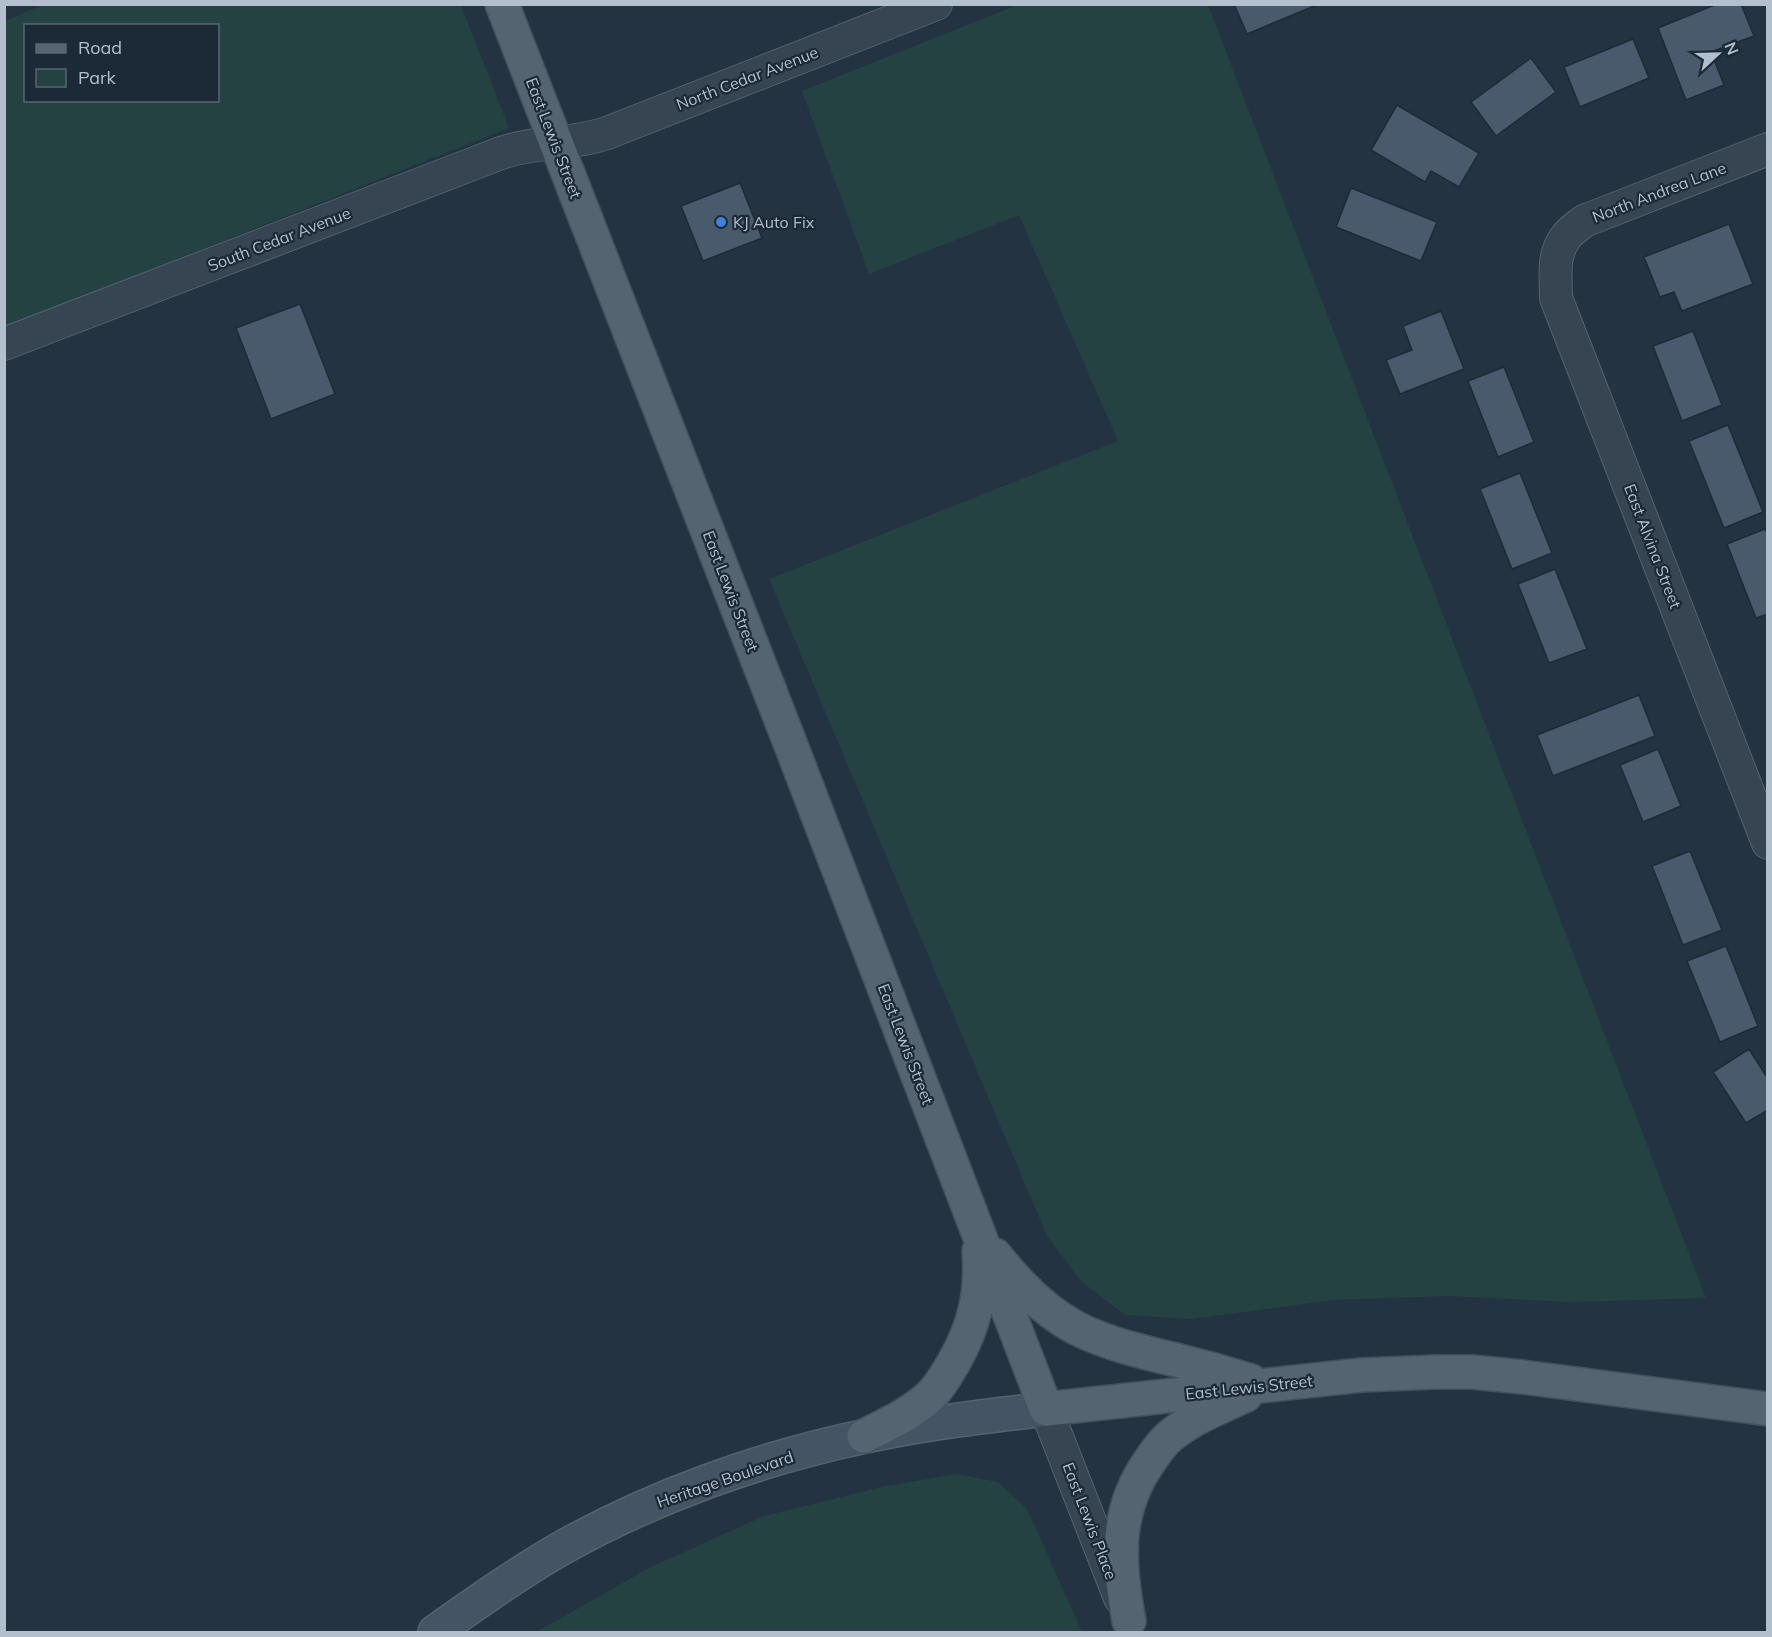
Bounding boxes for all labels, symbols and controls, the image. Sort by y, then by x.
legend [24,24,219,102]
north arrow [1688,24,1748,84]
text: Road [78,36,122,59]
text: N [1720,39,1743,58]
street label: North Cedar Avenue [673,42,821,114]
text: Park [78,66,117,89]
street label: East Lewis Street [522,75,586,202]
street label: North Andrea Lane [1589,157,1729,227]
street label: South Cedar Avenue [205,203,353,275]
place label: KJ Auto Fix [733,212,815,232]
marker: KJ Auto Fix [714,215,728,229]
street label: East Alvina Street [1620,481,1686,611]
street label: East Lewis Street [699,528,763,655]
street label: East Lewis Street [874,981,938,1108]
street label: East Lewis Street [1184,1370,1314,1404]
street label: Heritage Boulevard [654,1446,796,1512]
street label: East Lewis Place [1058,1460,1122,1582]

